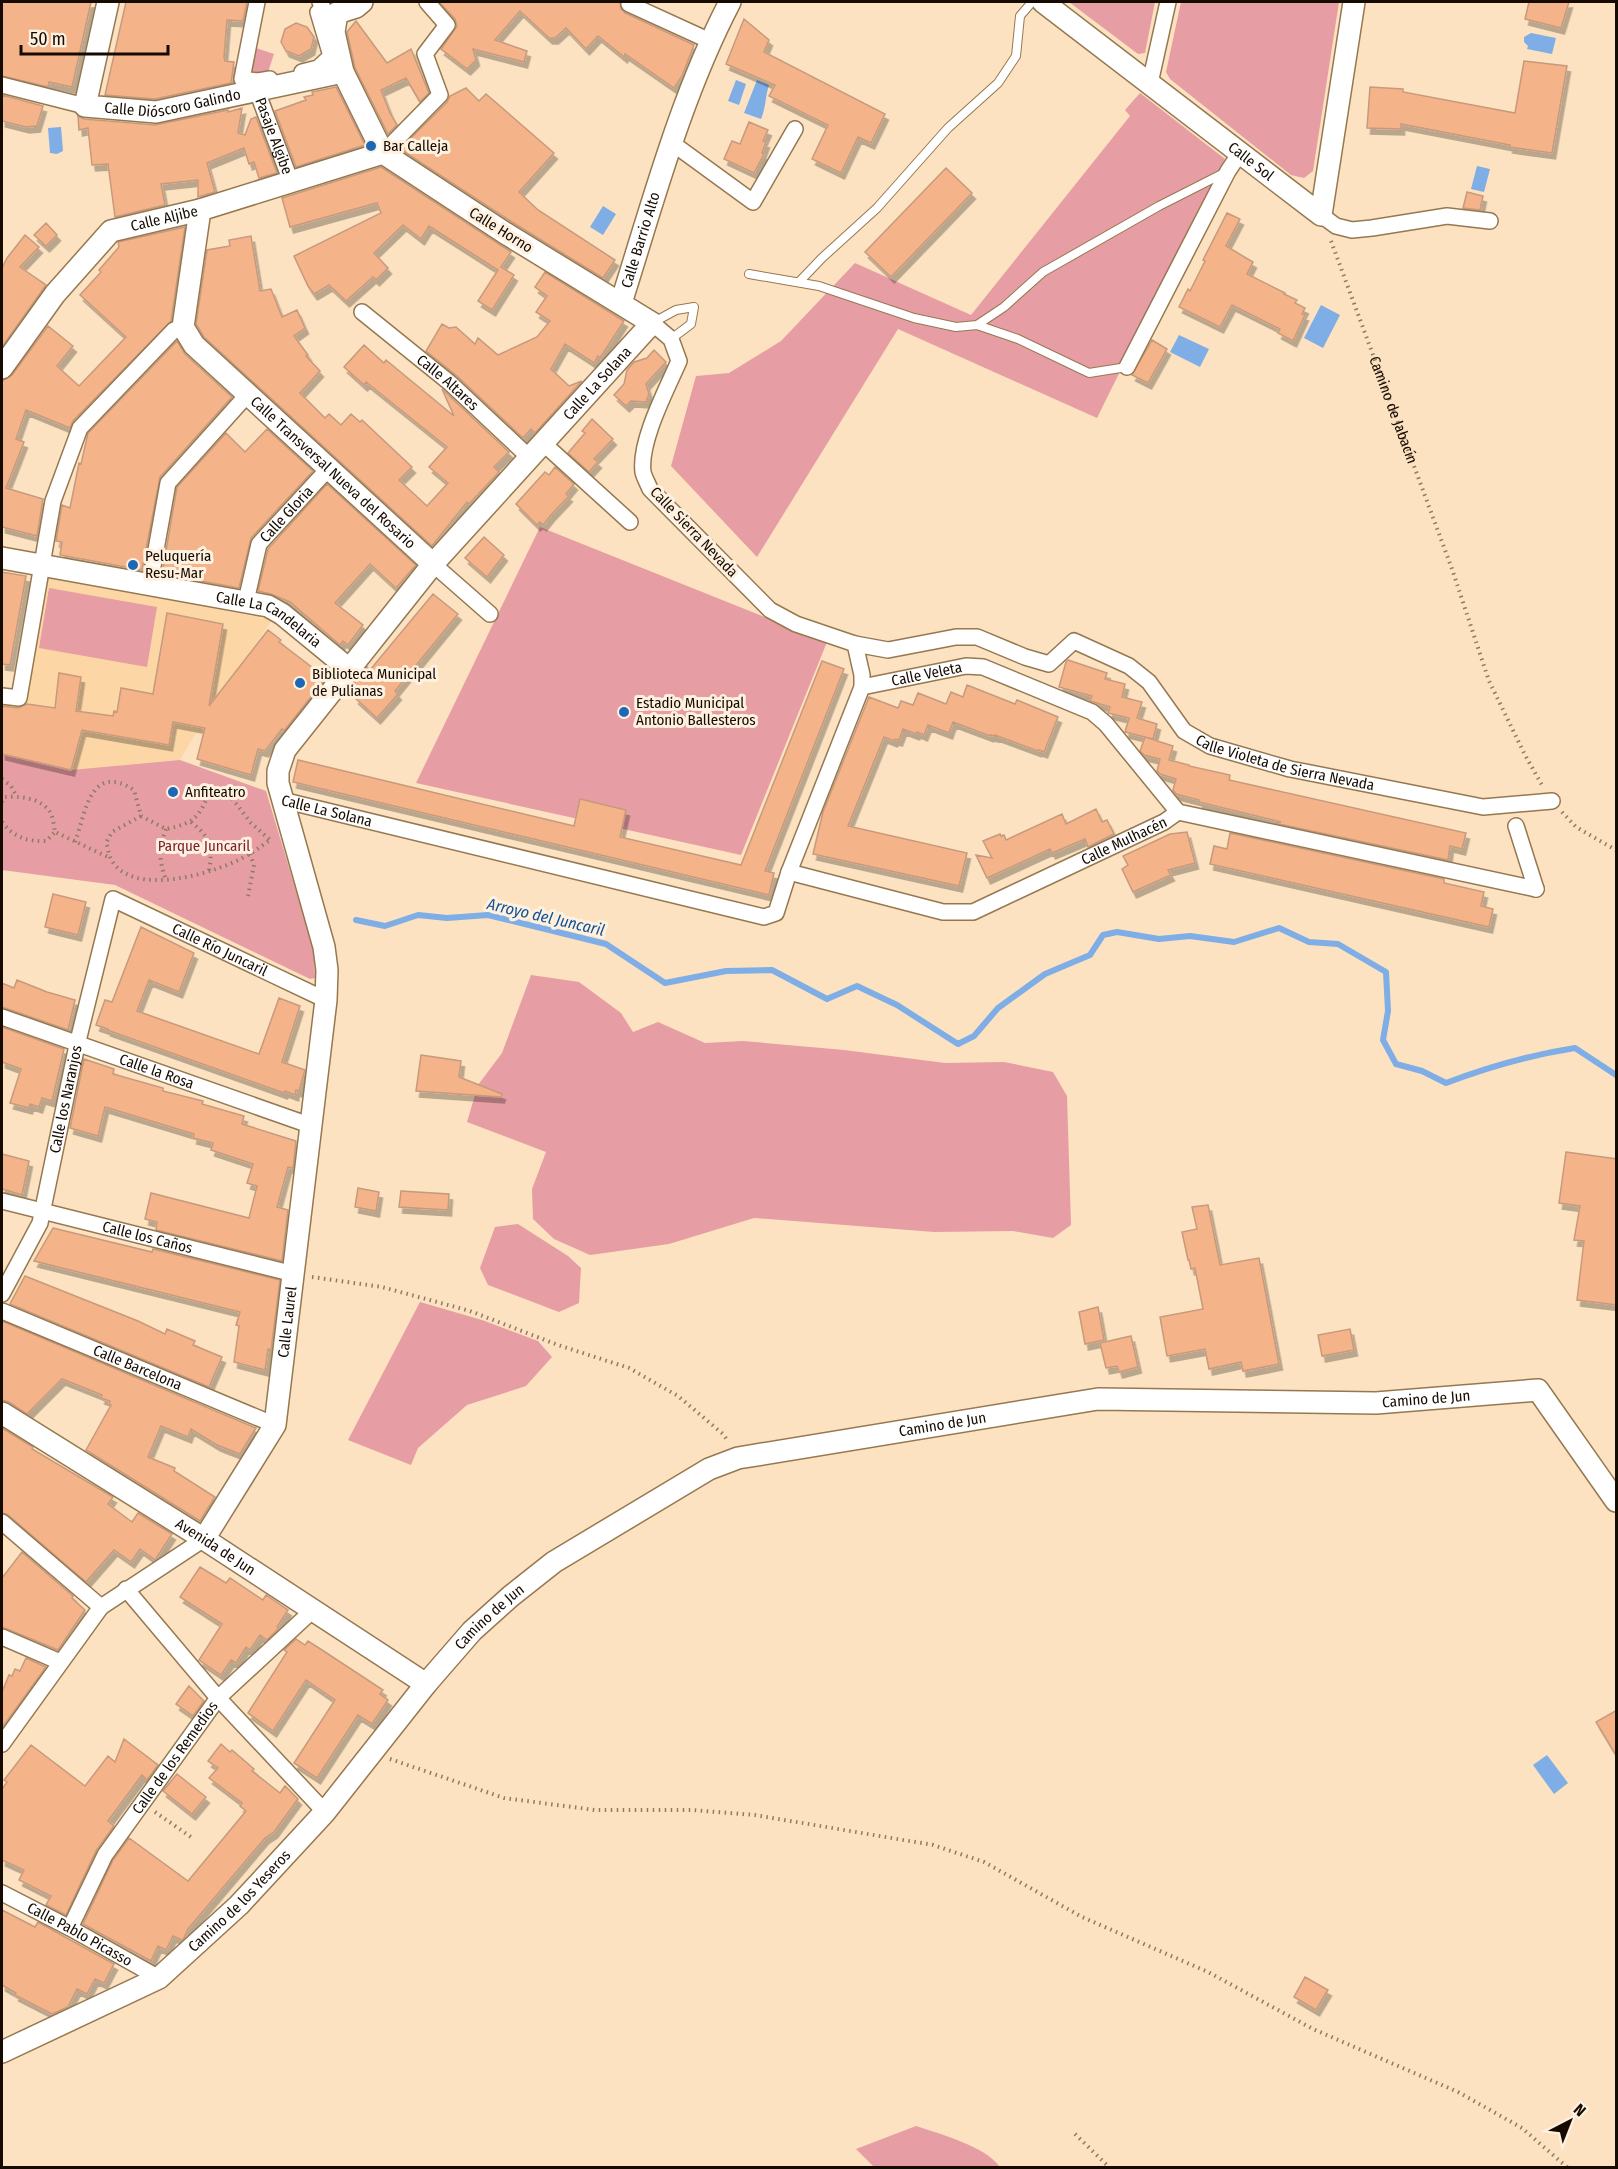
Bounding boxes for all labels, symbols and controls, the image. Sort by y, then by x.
scale bar [21,18,168,56]
text: 50 m [30,28,66,50]
street label: Calle Dióscoro Galindo [104,85,242,121]
street label: Pasaje Algibe [251,95,296,177]
place label: Bar Calleja [383,137,448,155]
street label: Calle Sol [1225,138,1277,185]
marker: Bar Calleja [364,139,378,153]
street label: Calle Barrio Alto [617,190,664,290]
street label: Calle Aljibe [129,202,200,235]
street label: Calle Horno [466,203,536,257]
street label: Calle La Solana [559,343,635,424]
street label: Calle Altares [413,351,482,414]
street label: Camino de Jabacín [1365,354,1421,466]
street label: Calle Transversal Nueva del Rosario [247,392,419,553]
street label: Calle Gloria [256,482,317,546]
street label: Calle Sierra Nevada [646,483,742,581]
place label: Peluquería Resu-Mar [145,547,211,582]
marker: Peluquería Resu-Mar [126,558,140,572]
street label: Calle La Candelaria [215,588,325,651]
street label: Calle Veleta [890,658,964,690]
place label: Biblioteca Municipal de Pulianas [312,665,436,700]
marker: Biblioteca Municipal de Pulianas [293,676,307,690]
place label: Estadio Municipal Antonio Ballesteros [636,694,756,729]
marker: Estadio Municipal Antonio Ballesteros [617,705,631,719]
street label: Calle Violeta de Sierra Nevada [1192,731,1376,794]
place label: Anfiteatro [185,783,246,801]
marker: Anfiteatro [166,785,180,799]
street label: Calle La Solana [279,791,374,831]
street label: Calle Mulhacén [1078,813,1170,869]
park label: Parque Juncaril [158,837,250,855]
water label: Arroyo del Juncaril [484,894,607,940]
street label: Calle Río Juncaril [169,919,270,980]
street label: Calle los Naranjos [46,1044,86,1155]
street label: Calle la Rosa [117,1050,196,1093]
street label: Calle los Caños [101,1217,194,1257]
street label: Calle Laurel [274,1285,301,1359]
street label: Calle Barcelona [91,1341,185,1394]
street label: Camino de Jun [1381,1386,1471,1411]
street label: Camino de Jun [897,1408,988,1441]
street label: Avenida de Jun [172,1515,259,1579]
street label: Camino de Jun [451,1580,528,1653]
street label: Calle de los Remedios [128,1698,222,1817]
street label: Camino de los Yeseros [185,1846,294,1956]
street label: Calle Pablo Picasso [24,1899,136,1970]
north arrow [1540,2091,1600,2151]
text: N [1570,2100,1590,2120]

